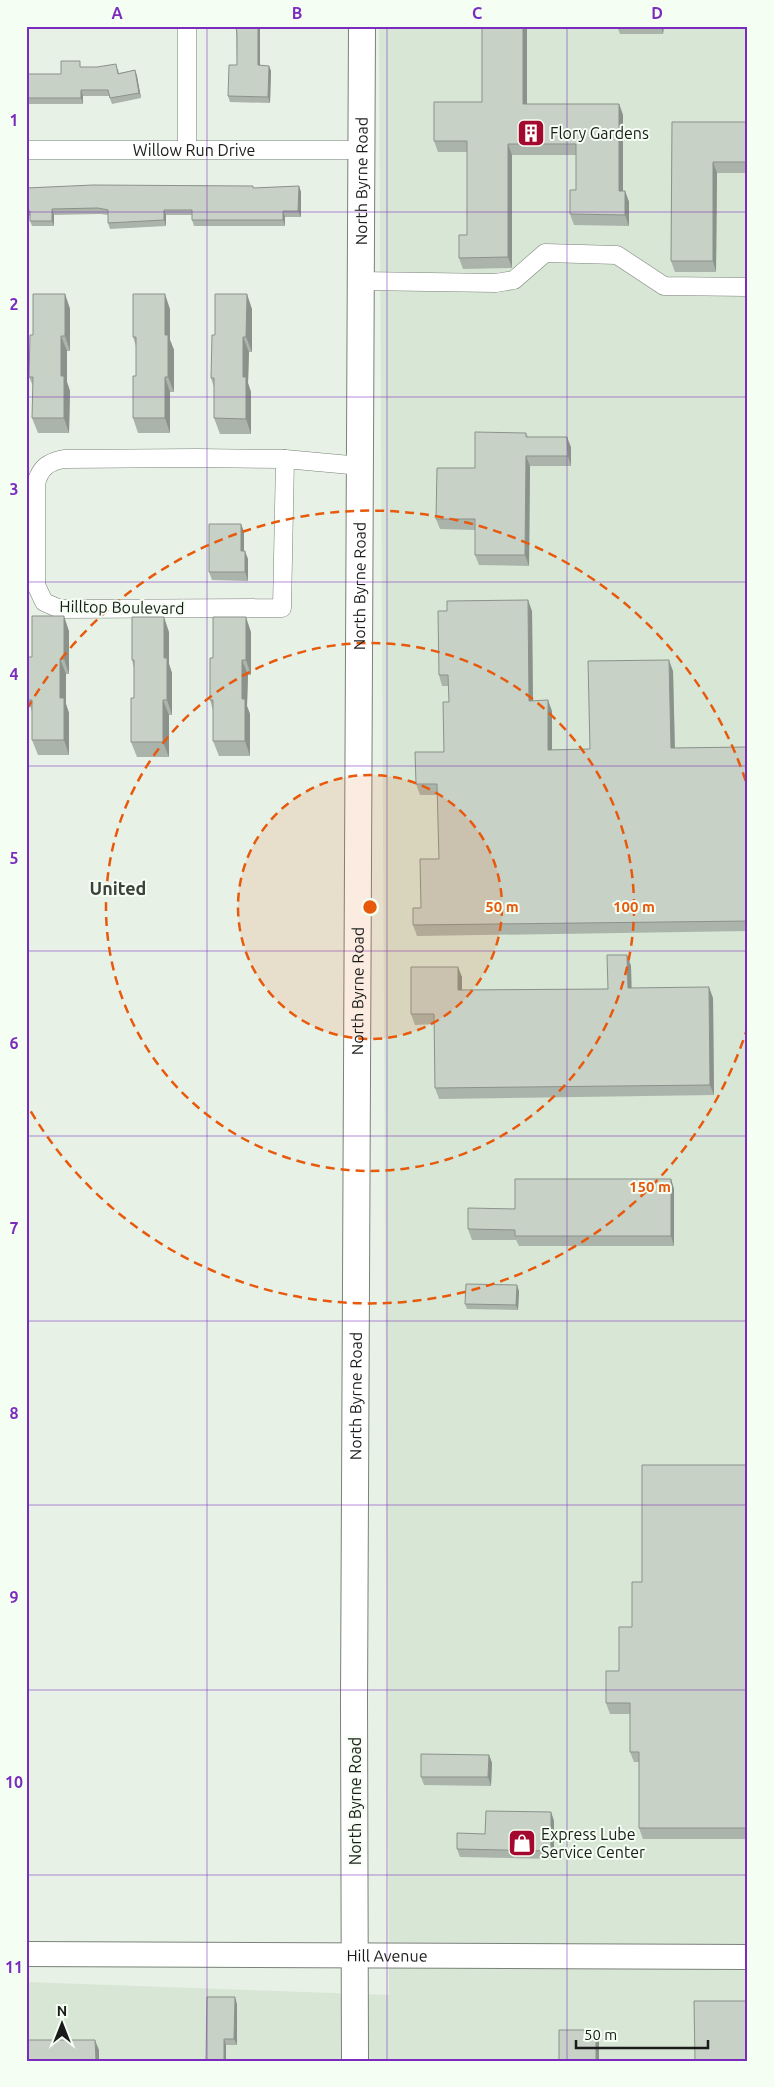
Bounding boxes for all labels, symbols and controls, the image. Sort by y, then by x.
text: A [111,4,123,22]
text: B [292,4,302,22]
text: C [472,4,482,22]
text: D [651,4,663,22]
text: 1 [9,111,19,129]
street label: North Byrne Road [352,117,371,245]
building icon: Flory Gardens [516,118,546,148]
place label: Flory Gardens [550,124,649,142]
street label: Willow Run Drive [133,141,255,159]
text: 2 [9,295,19,313]
text: 3 [9,480,19,498]
street label: North Byrne Road [350,522,369,650]
street label: Hilltop Boulevard [59,597,185,617]
text: 4 [9,665,19,683]
text: 5 [9,849,19,867]
district label: United [90,878,146,898]
centre of rings [361,898,379,916]
text: 50 m [485,898,519,915]
text: 100 m [613,898,655,915]
street label: North Byrne Road [348,927,367,1055]
text: 6 [9,1034,19,1052]
text: 150 m [629,1178,671,1195]
text: 7 [9,1219,19,1237]
street label: North Byrne Road [346,1332,365,1460]
text: 8 [9,1404,19,1422]
text: 9 [9,1588,19,1606]
street label: North Byrne Road [346,1737,364,1865]
text: 10 [5,1773,23,1791]
place label: Express Lube Service Center [541,1825,645,1861]
shop icon: Express Lube Service Center [507,1828,537,1858]
street label: Hill Avenue [346,1946,428,1965]
text: 11 [5,1958,23,1976]
north arrow [38,2000,88,2050]
text: N [57,2003,67,2019]
scale bar [576,2017,709,2049]
text: 50 m [584,2026,617,2043]

